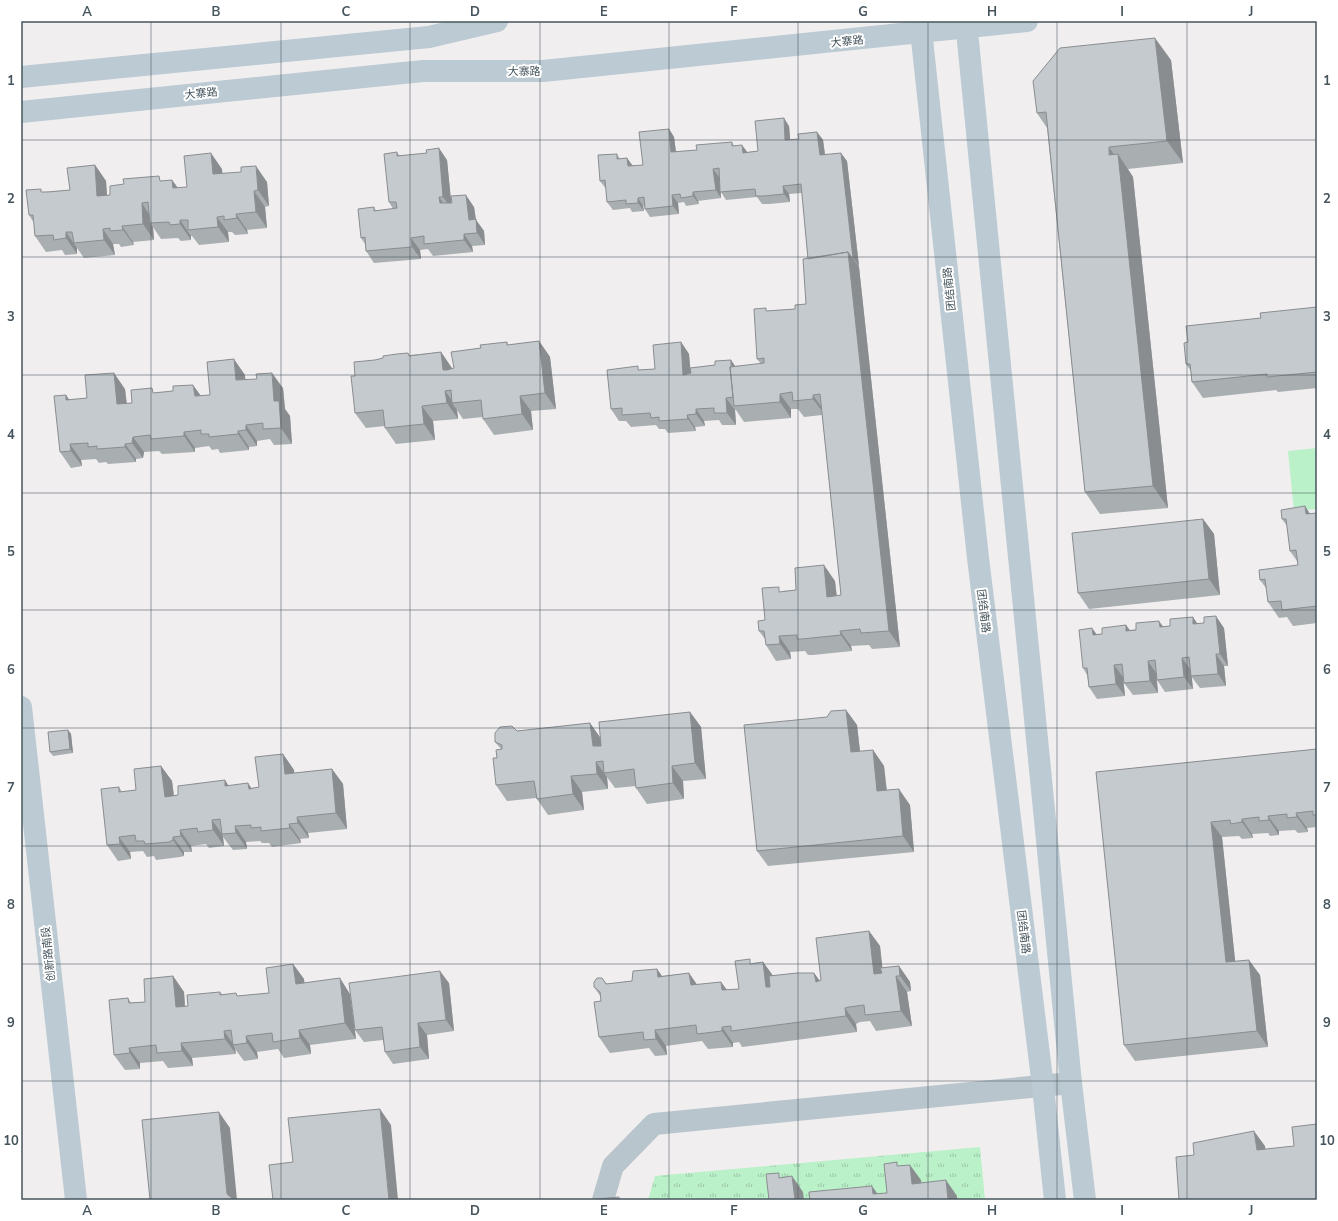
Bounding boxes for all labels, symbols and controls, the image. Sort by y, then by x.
text: A [82,3,92,21]
text: B [212,3,221,21]
text: C [342,3,351,21]
text: D [470,3,480,21]
text: E [600,3,608,21]
text: F [730,3,738,21]
text: G [858,3,868,21]
text: H [987,3,997,21]
text: I [1120,3,1124,21]
text: J [1248,3,1253,21]
street label: 大寨路 [830,32,864,51]
street label: 大寨路 [508,64,541,79]
text: 1 [7,72,15,90]
text: 1 [1323,72,1331,90]
street label: 大寨路 [184,84,218,103]
text: 2 [7,190,15,208]
text: 2 [1323,190,1331,208]
street label: 团结南路 [940,266,959,312]
text: 3 [7,308,15,326]
text: 3 [1323,308,1331,326]
text: 4 [7,426,15,444]
text: 4 [1323,426,1331,444]
text: 5 [7,543,15,561]
text: 5 [1323,543,1331,561]
street label: 团结南路 [973,588,994,634]
text: 6 [7,661,15,679]
text: 6 [1323,661,1331,679]
text: 7 [7,779,15,797]
text: 7 [1323,779,1331,797]
text: 8 [7,896,15,914]
text: 8 [1323,896,1331,914]
street label: 团结南路 [1013,909,1034,955]
street label: 创新路南段 [38,926,59,982]
text: 9 [7,1014,15,1032]
text: 9 [1323,1014,1331,1032]
text: 10 [3,1132,19,1150]
text: 10 [1319,1132,1335,1150]
text: A [82,1202,92,1220]
text: B [212,1202,221,1220]
text: C [342,1202,351,1220]
text: D [470,1202,480,1220]
text: E [600,1202,608,1220]
text: F [730,1202,738,1220]
text: G [858,1202,868,1220]
text: H [987,1202,997,1220]
text: I [1120,1202,1124,1220]
text: J [1248,1202,1253,1220]

